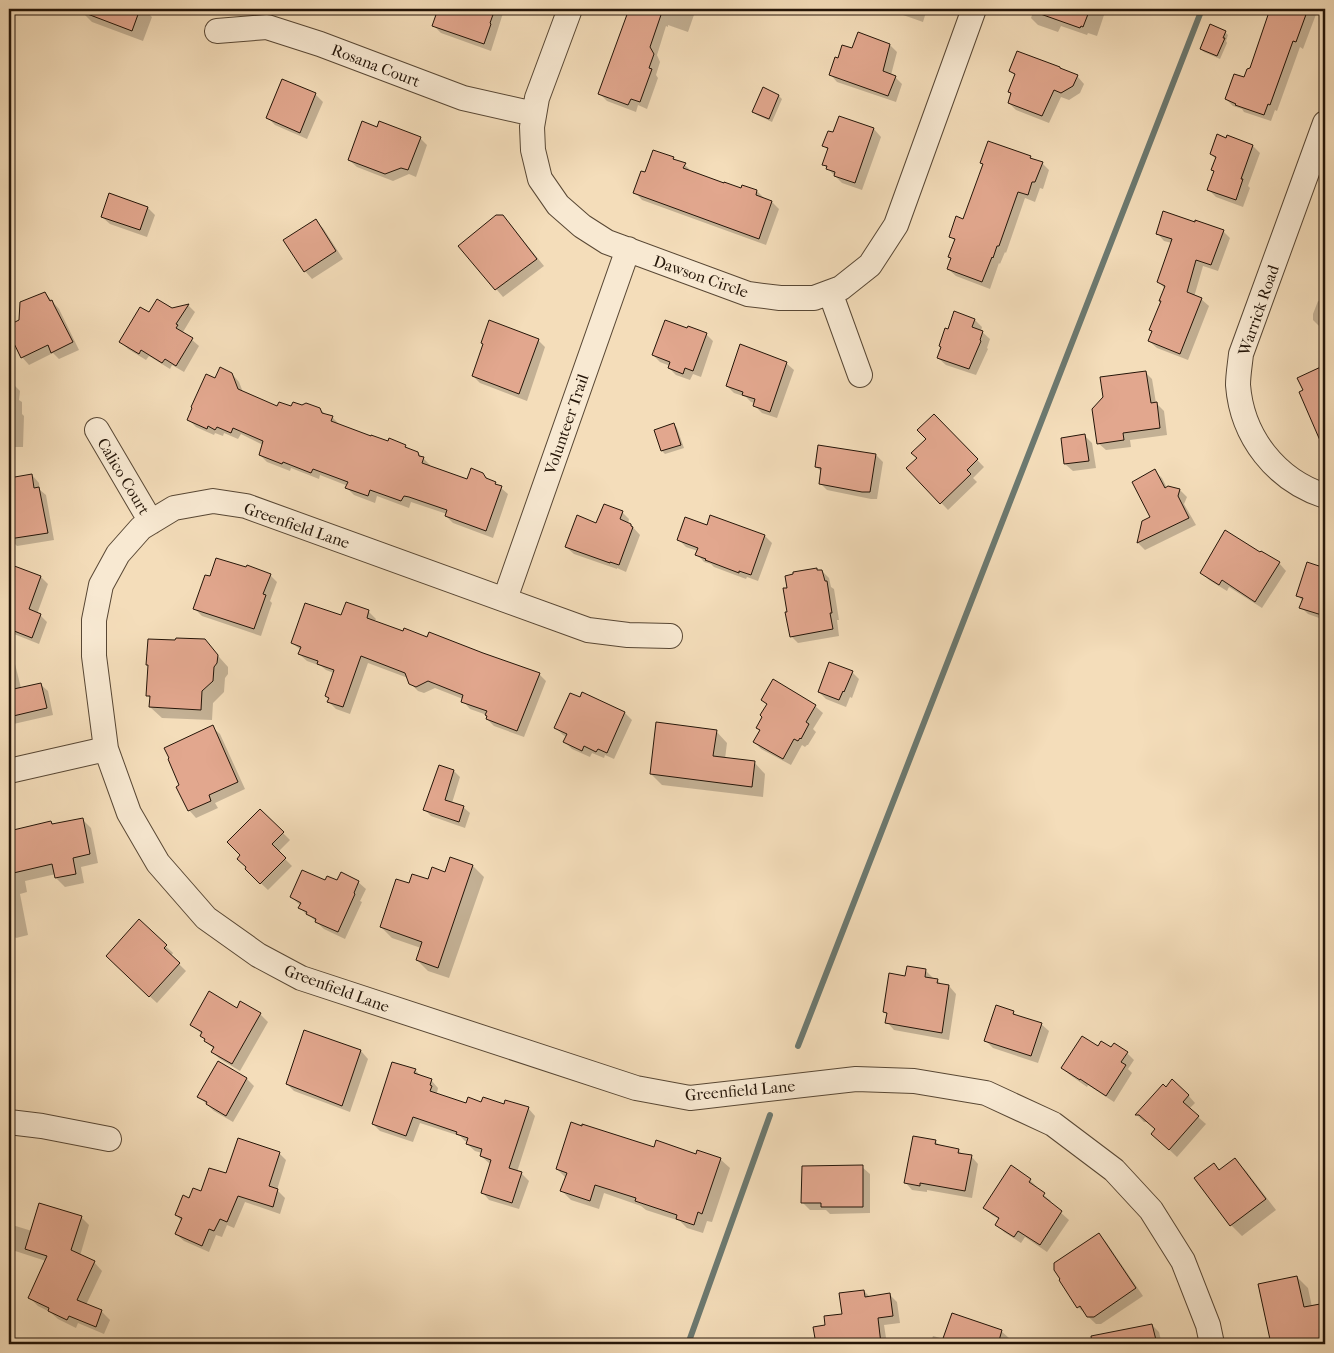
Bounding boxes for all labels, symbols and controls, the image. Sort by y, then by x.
street label: Rosana Court [329,40,423,91]
street label: Dawson Circle [651,251,751,302]
street label: Warrick Road [1234,262,1283,359]
street label: Volunteer Trail [540,371,593,478]
street label: Calico Court [93,434,154,518]
street label: Greenfield Lane [241,498,352,552]
street label: Greenfield Lane [282,961,392,1016]
street label: Greenfield Lane [684,1076,796,1105]

